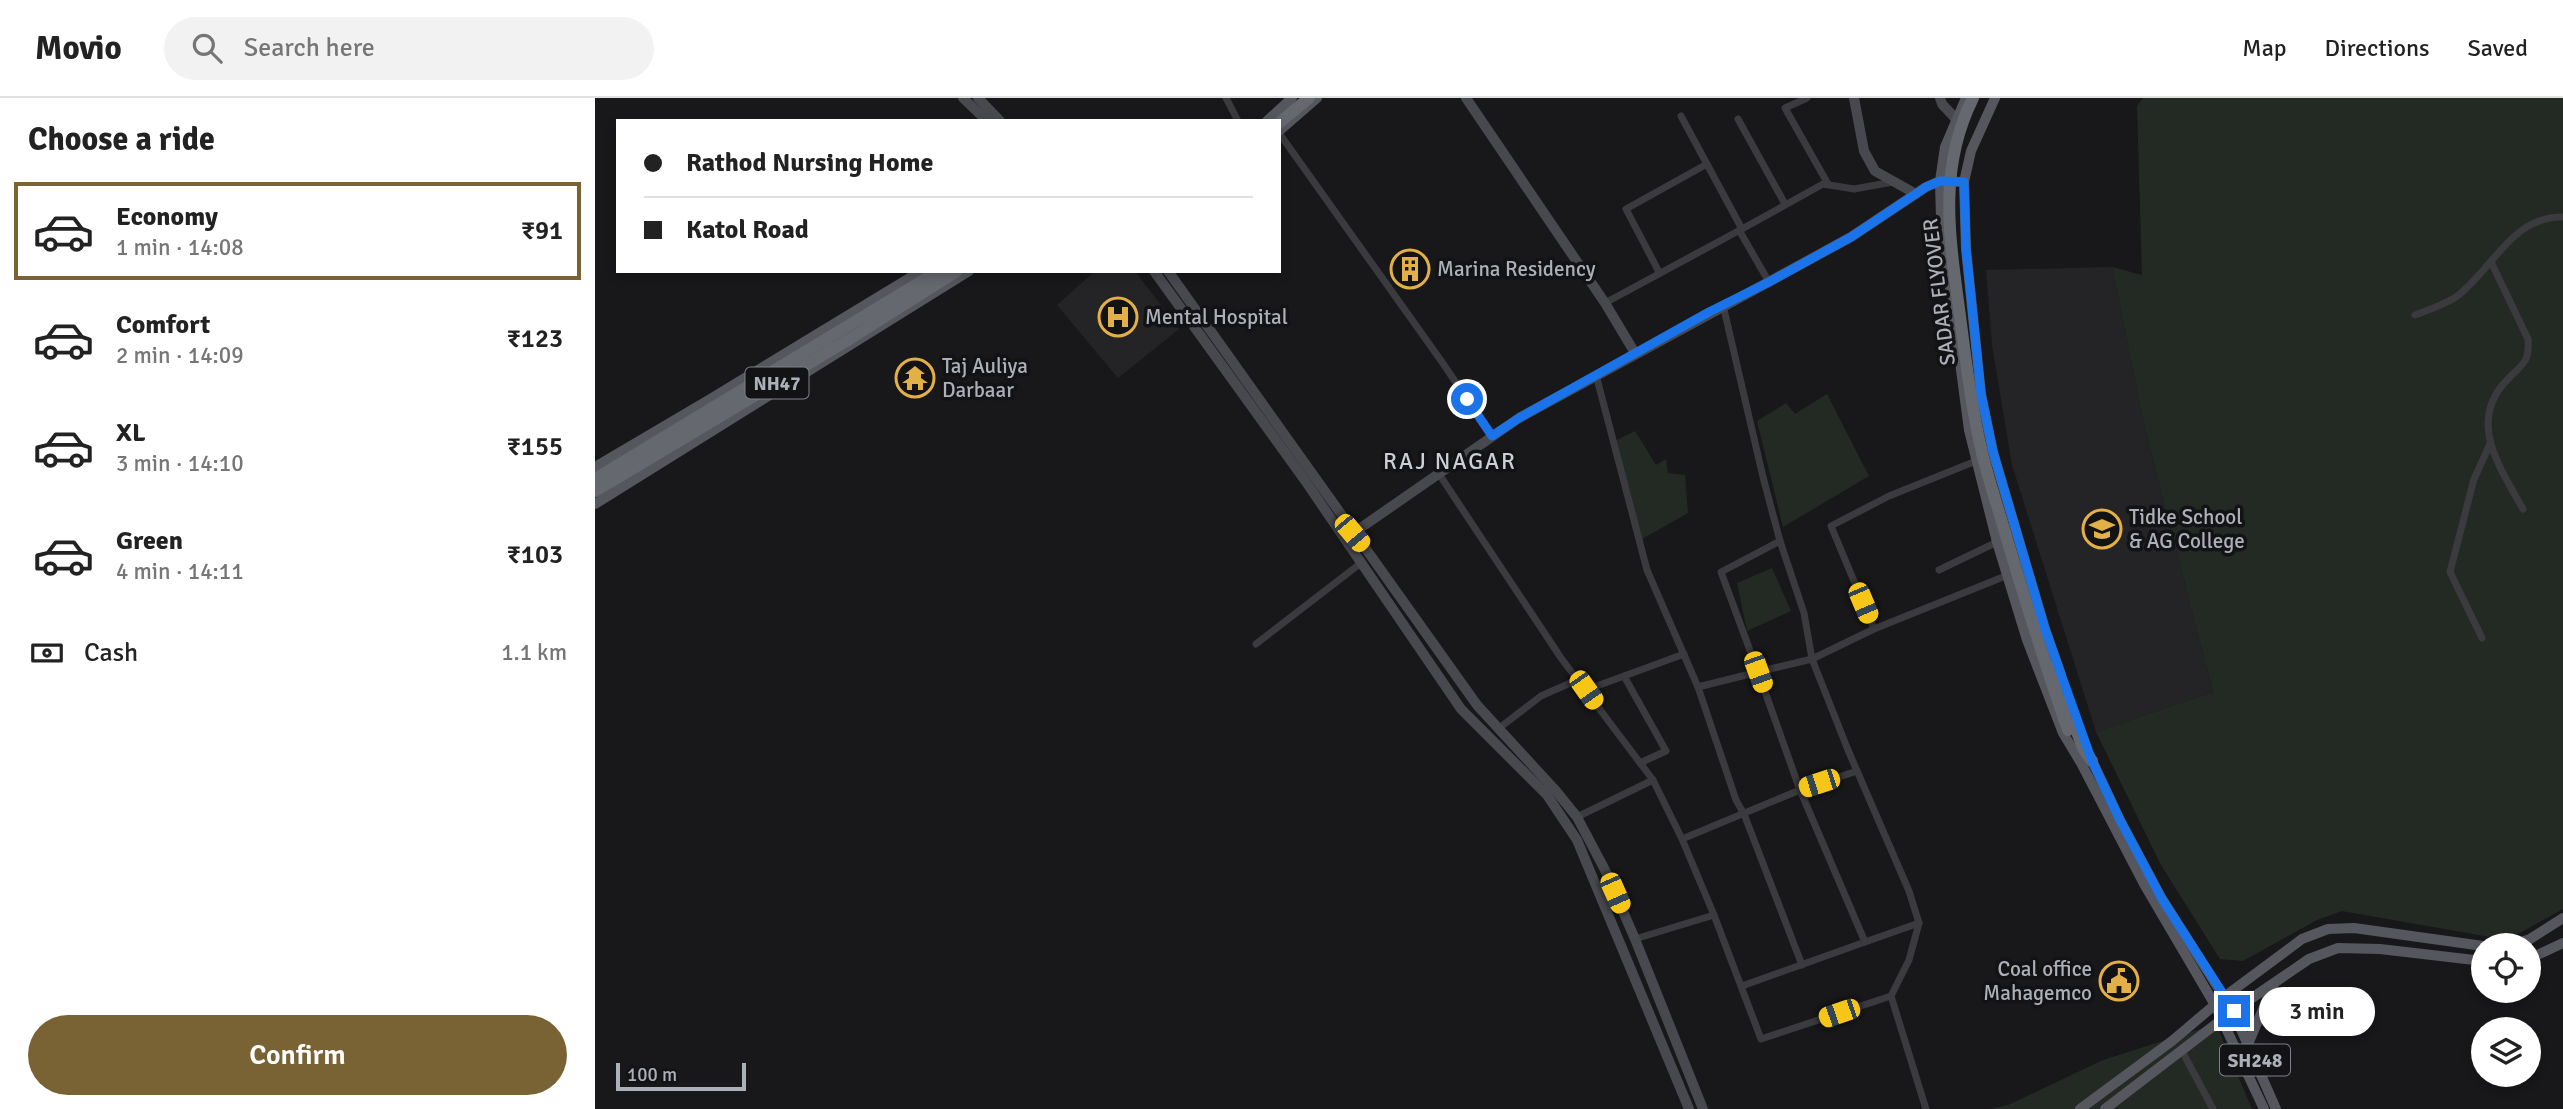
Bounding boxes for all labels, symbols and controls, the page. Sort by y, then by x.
search box [164,17,654,80]
text: Movio [35,28,122,69]
icon: search [188,29,226,67]
text: Search here [244,32,375,64]
text: Map [2242,33,2287,63]
text: Directions [2325,33,2430,63]
text: Saved [2468,33,2528,63]
text: Choose a ride [28,120,215,159]
text: Rathod Nursing Home [686,147,933,179]
icon: car [32,200,95,263]
text: Economy [116,201,218,233]
text: Katol Road [686,214,809,246]
text: ₹91 [521,215,563,247]
street label: SADAR FLYOVER [1917,217,1961,367]
text: 1 min · 14:08 [116,233,244,262]
building icon: Marina Residency [1389,248,1431,290]
place label: Marina Residency [1437,256,1596,282]
hospital icon: Mental Hospital [1097,296,1139,338]
place label: Mental Hospital [1145,304,1288,330]
icon: car [32,308,95,371]
text: Comfort [116,309,210,341]
text: ₹123 [507,323,563,355]
text: 2 min · 14:09 [116,341,244,370]
place label: Taj Auliya Darbaar [942,353,1028,403]
temple icon: Taj Auliya Darbaar [894,357,936,399]
road number: NH47 [745,368,809,398]
route start [1451,383,1483,415]
icon: car [32,416,95,479]
text: XL [116,417,146,449]
text: ₹155 [507,431,563,463]
district label: RAJ NAGAR [1383,447,1517,476]
text: 3 min · 14:10 [116,449,244,478]
place label: Tidke School & AG College [2129,504,2245,554]
school or university icon: Tidke School & AG College [2081,508,2123,550]
car [1331,510,1374,556]
icon: car [32,524,95,587]
text: Green [116,525,183,557]
text: ₹103 [507,539,563,571]
text: 4 min · 14:11 [116,557,244,586]
car [1846,580,1881,626]
icon: cash [28,634,66,672]
text: Cash [84,637,138,669]
text: 1.1 km [501,638,567,667]
car [1741,649,1776,695]
car [1566,667,1607,713]
car [1796,767,1843,799]
car [1597,870,1634,916]
map controls [2471,933,2541,1087]
button: locate [2471,933,2541,1003]
place label: Coal office Mahagemco [1983,956,2092,1006]
public building icon: Coal office Mahagemco [2098,960,2140,1002]
callout: 3 min [2259,986,2374,1035]
route end [2218,995,2250,1027]
car [1816,996,1863,1030]
text: 3 min [2289,997,2345,1026]
button: Confirm [28,1015,567,1095]
button: layers [2471,1017,2541,1087]
road number: SH248 [2220,1044,2290,1076]
scale bar [616,1060,745,1092]
text: 100 m [627,1063,677,1087]

